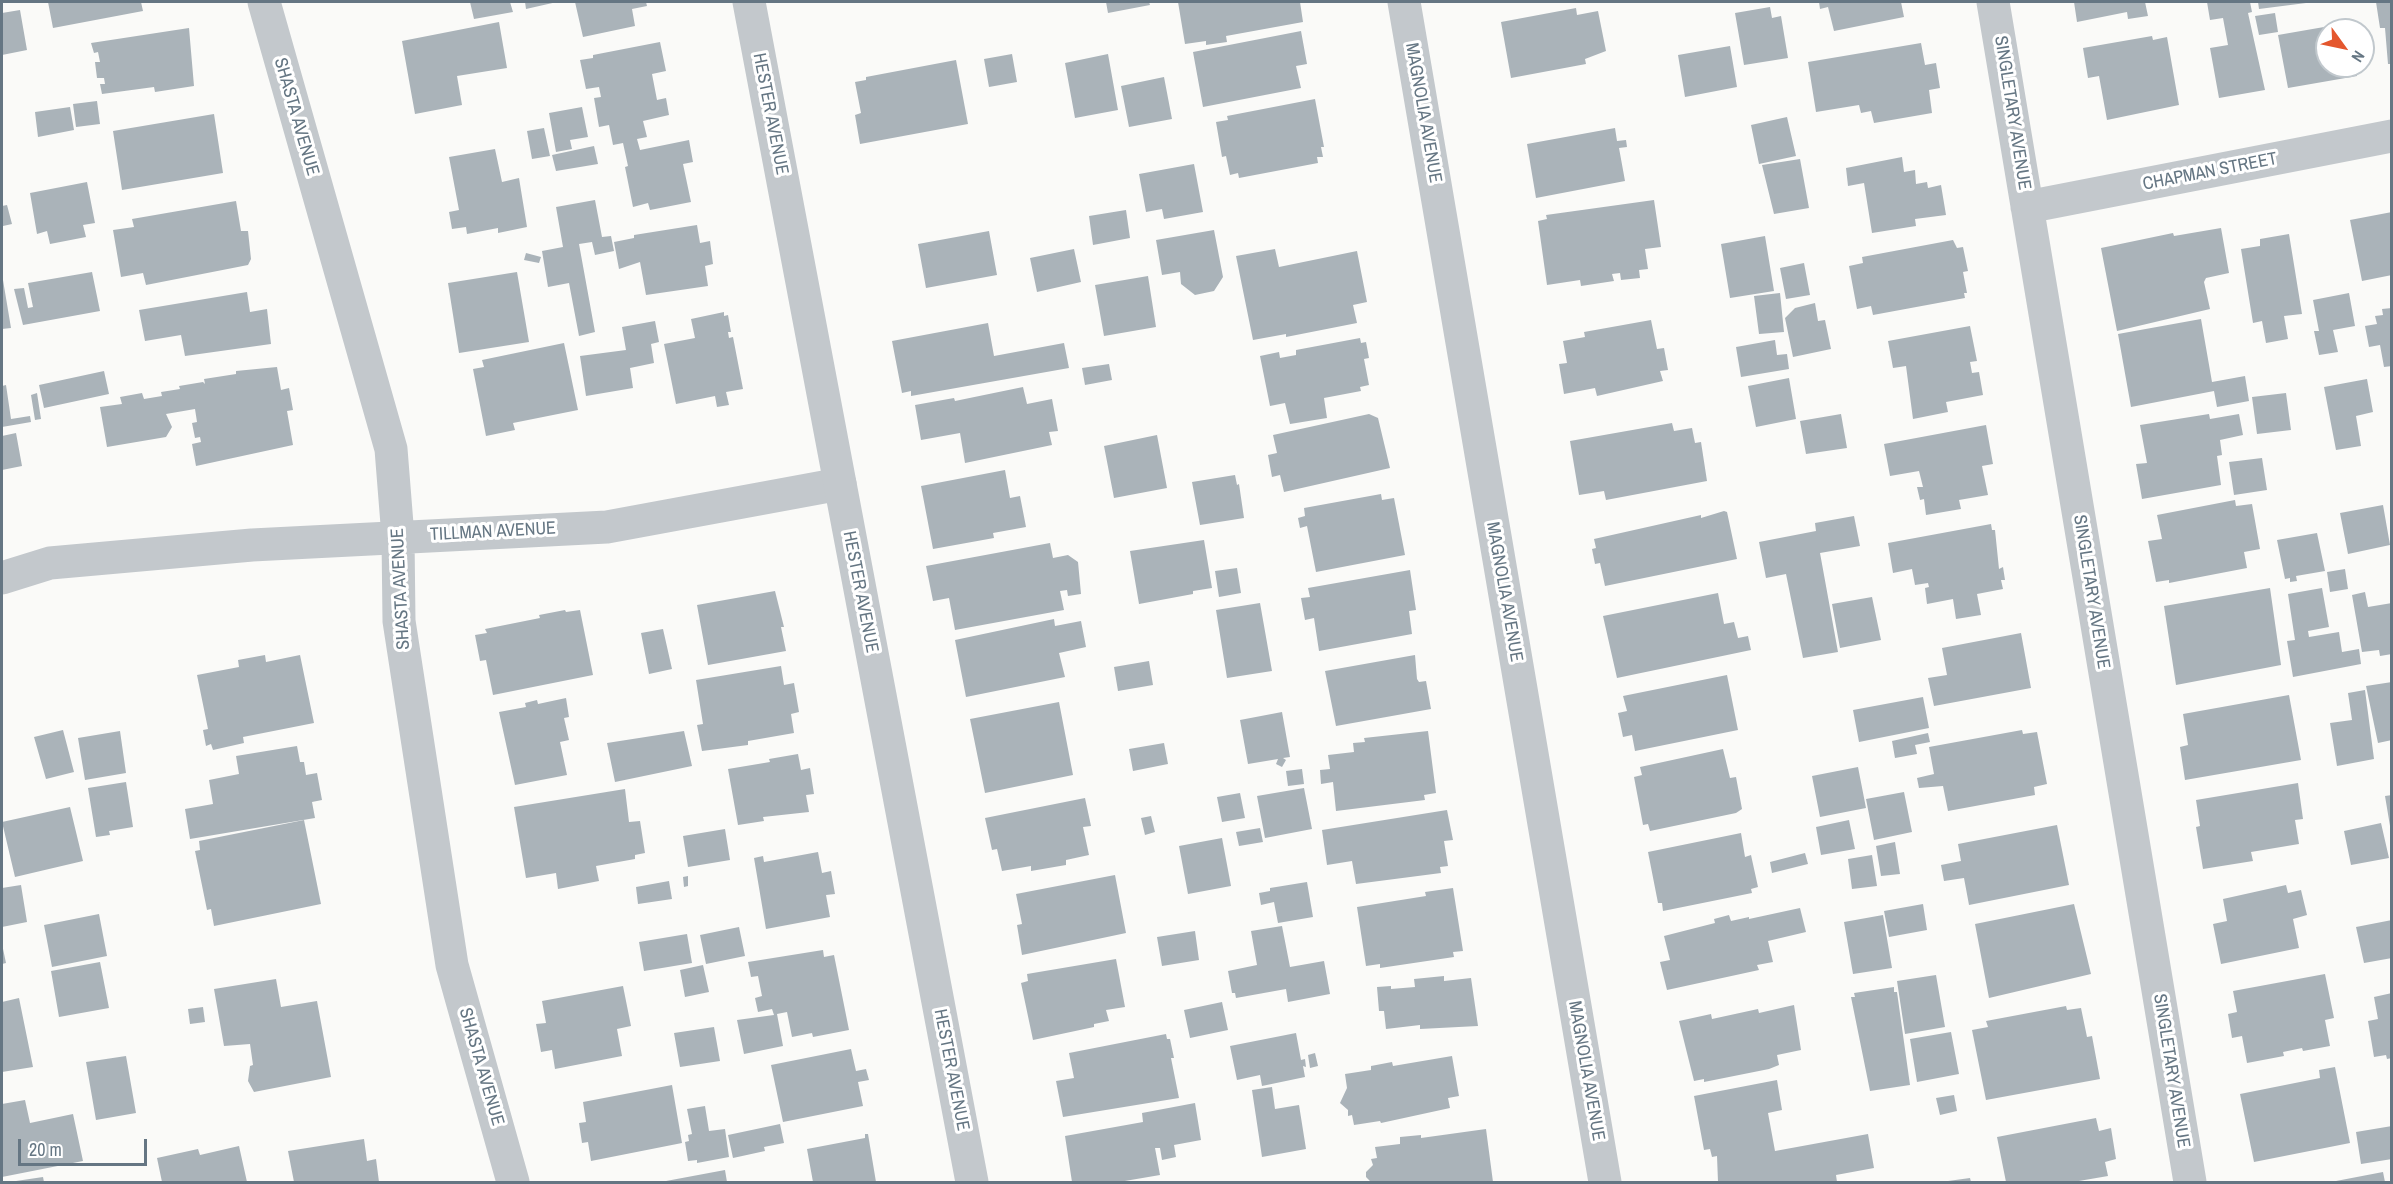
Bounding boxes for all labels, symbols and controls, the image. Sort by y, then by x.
north arrow [2315,18,2375,78]
street label: SINGLETARY AVENUE [1989,34,2035,192]
street label: MAGNOLIA AVENUE [1400,41,1446,185]
text: N [2347,47,2370,67]
street label: HESTER AVENUE [748,51,792,177]
street label: SHASTA AVENUE [269,56,323,178]
street label: CHAPMAN STREET [2141,148,2279,196]
street label: SINGLETARY AVENUE [2068,513,2114,671]
street label: TILLMAN AVENUE [429,518,557,546]
street label: MAGNOLIA AVENUE [1481,520,1527,664]
street label: SHASTA AVENUE [387,528,415,650]
street label: HESTER AVENUE [838,529,882,655]
street label: SINGLETARY AVENUE [2148,992,2194,1150]
street label: MAGNOLIA AVENUE [1563,999,1609,1143]
street label: SHASTA AVENUE [454,1006,508,1128]
street label: HESTER AVENUE [929,1007,973,1133]
scale bar [21,1127,150,1165]
text: 20 m [29,1137,62,1162]

